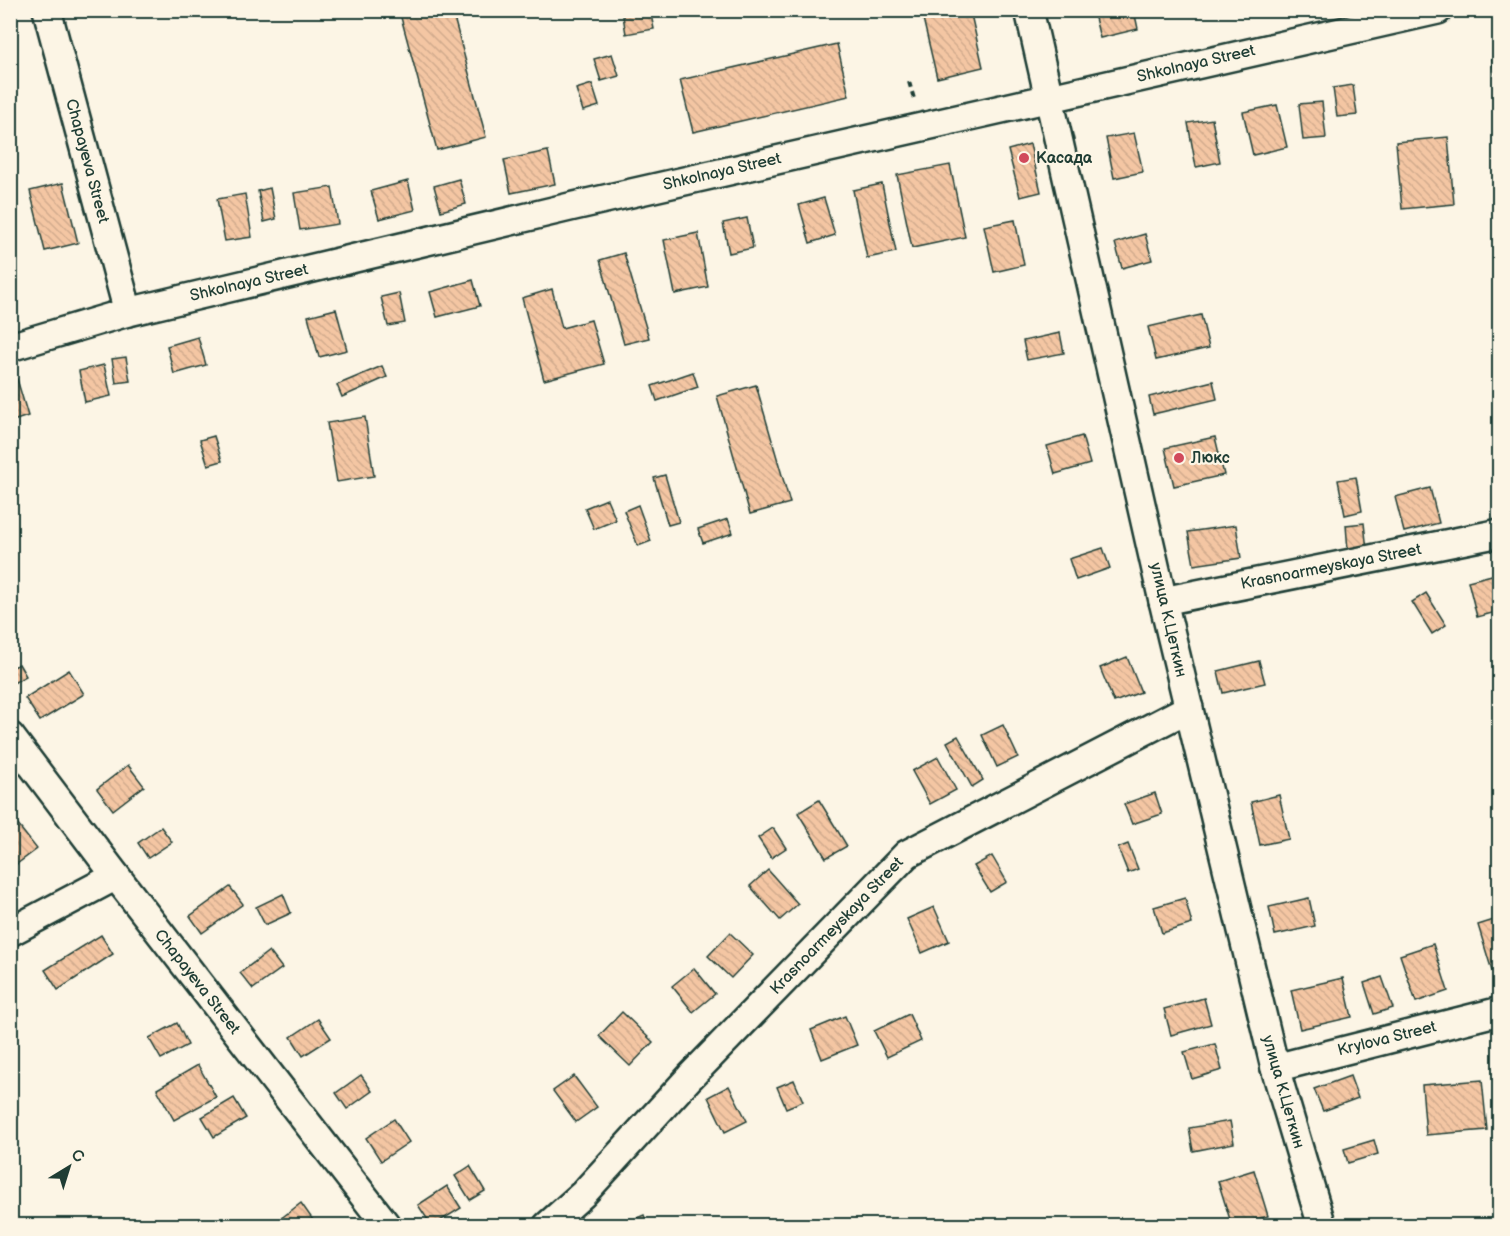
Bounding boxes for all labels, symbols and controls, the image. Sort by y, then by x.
street label: Shkolnaya Street [1135,41,1257,87]
street label: Chapayeva Street [61,97,113,225]
street label: Shkolnaya Street [661,149,783,195]
place label: Касада [1036,149,1093,168]
marker: Касада [1017,151,1031,165]
street label: Shkolnaya Street [188,260,310,306]
place label: Люкс [1190,449,1230,468]
marker: Люкс [1172,451,1186,465]
street label: Krasnoarmeyskaya Street [1239,540,1423,594]
street label: улица К.Цеткин [1146,561,1190,679]
street label: Krasnoarmeyskaya Street [766,853,908,999]
street label: Chapayeva Street [150,926,244,1038]
street label: Krylova Street [1336,1018,1438,1060]
street label: улица К.Цеткин [1258,1033,1308,1151]
north arrow [39,1137,99,1197]
text: С [67,1145,88,1167]

